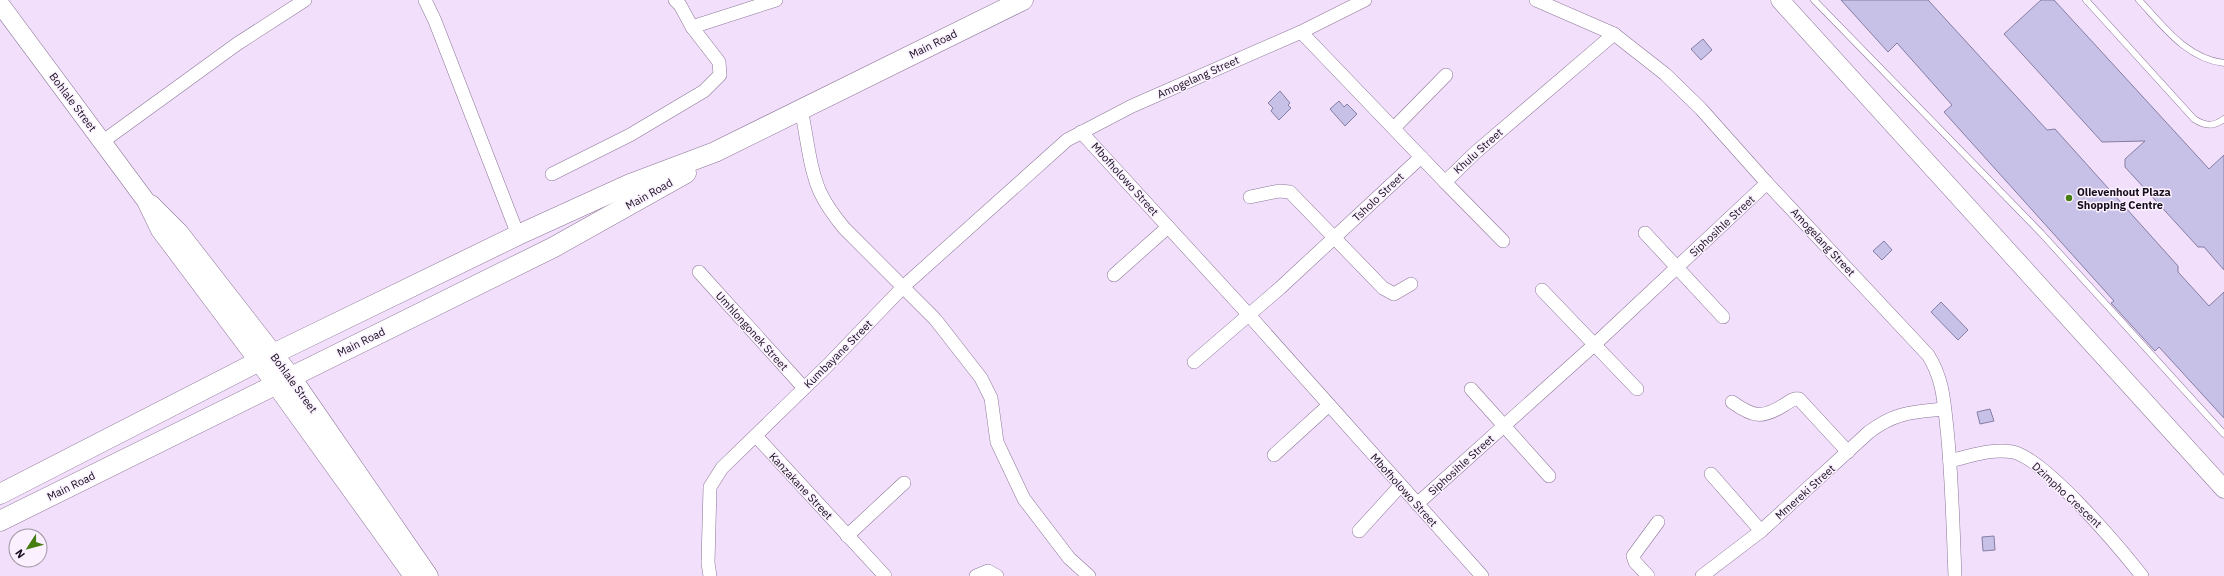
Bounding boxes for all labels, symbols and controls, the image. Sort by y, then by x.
street label: Main Road [907,26,959,62]
street label: Amogelang Street [1155,53,1241,101]
street label: Bohlale Street [46,70,100,134]
street label: Khulu Street [1450,125,1506,177]
street label: Mbofholowo Street [1088,139,1162,219]
street label: Tsholo Street [1349,170,1407,224]
street label: Main Road [623,175,675,213]
place label: Olievenhout Plaza Shopping Centre [2077,185,2171,212]
street label: Siphosihle Street [1686,192,1758,260]
marker: Olievenhout Plaza Shopping Centre [2064,193,2074,203]
street label: Amogelang Street [1788,205,1858,279]
street label: Umhlongonek Street [713,289,791,373]
street label: Kumbayane Street [801,317,875,391]
street label: Main Road [335,324,387,360]
street label: Bohlale Street [268,350,320,416]
street label: Siphosihle Street [1425,432,1497,498]
street label: Kanzakane Street [766,450,836,523]
street label: Mbofholowo Street [1367,450,1441,530]
street label: Dzimpho Crescent [2029,459,2105,531]
street label: Mmereki Street [1772,461,1838,523]
street label: Main Road [45,468,97,504]
north arrow [8,528,48,568]
text: N [12,547,28,561]

